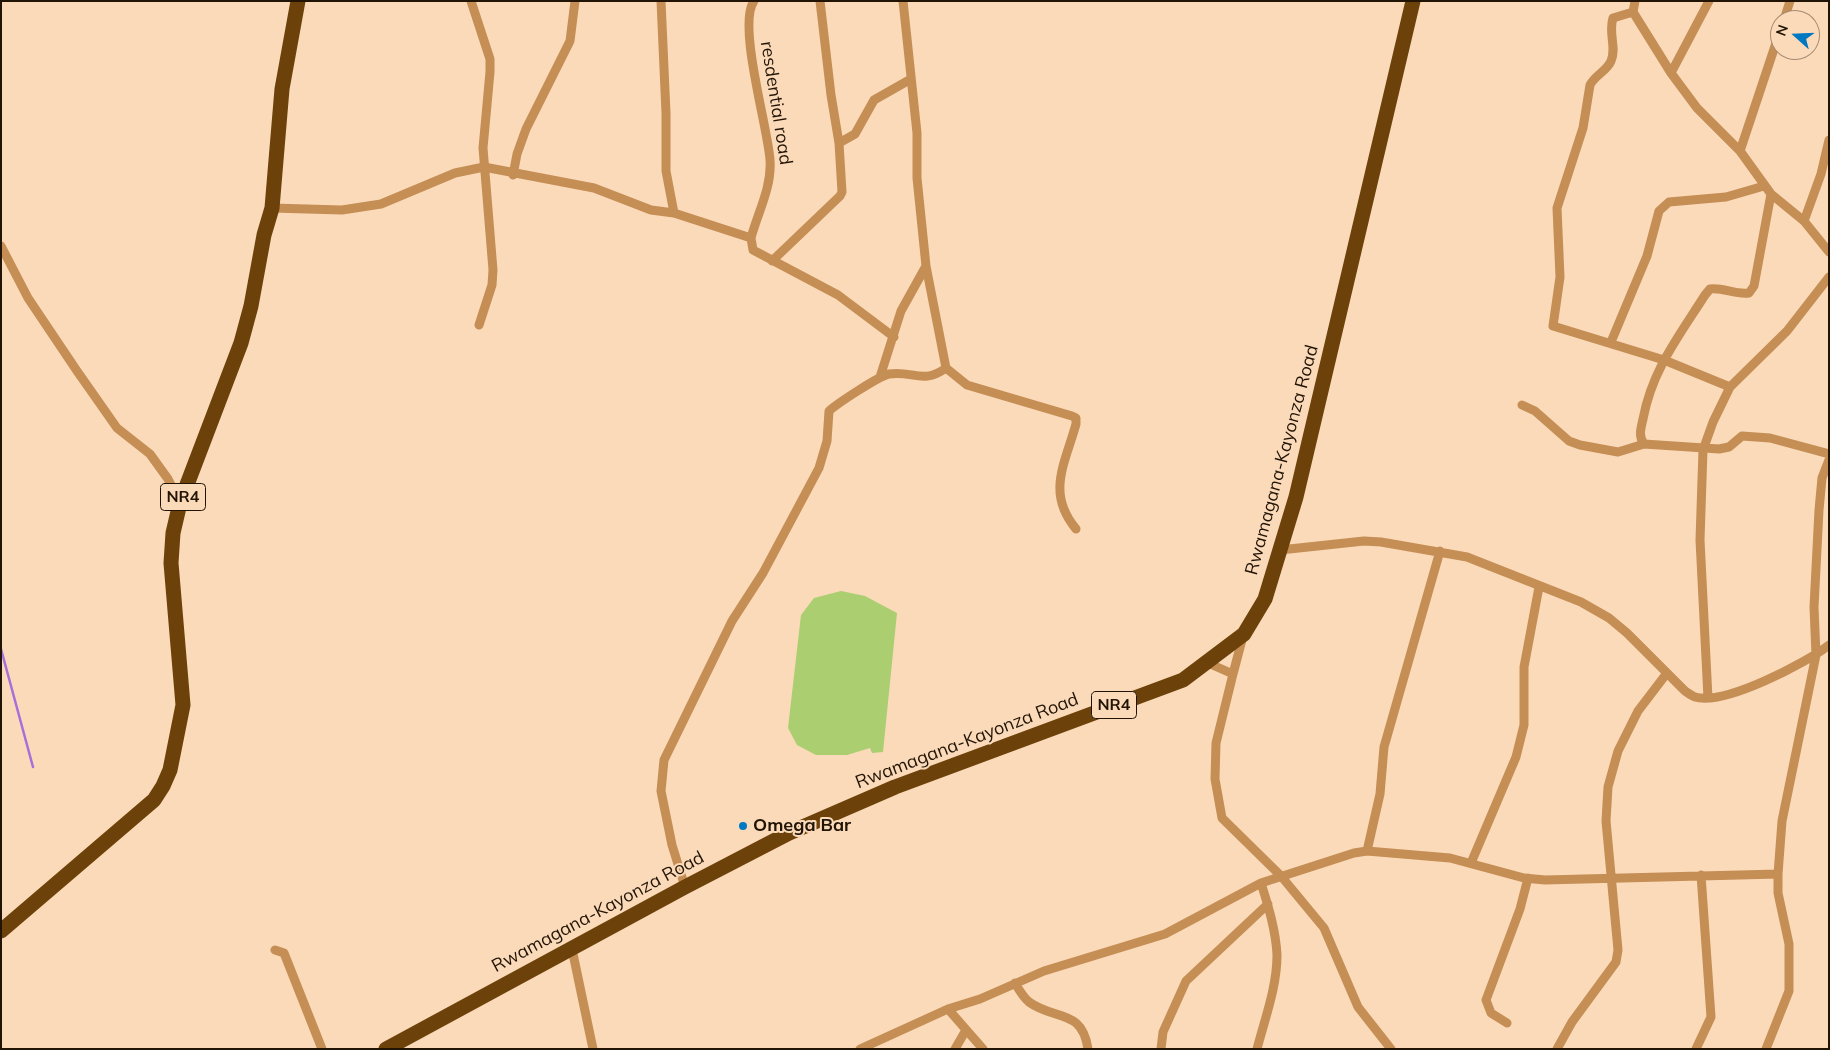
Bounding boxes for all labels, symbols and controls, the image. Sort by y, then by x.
north arrow [1770,10,1820,60]
text: N [1772,22,1792,38]
street label: resdential road [756,40,796,166]
street label: Rwamagana-Kayonza Road [1241,343,1323,577]
road number: NR4 [160,484,206,511]
street label: Rwamagana-Kayonza Road [852,688,1082,794]
road number: NR4 [1092,692,1136,718]
place label: Omega Bar [753,815,851,837]
marker: Omega Bar [737,820,749,832]
street label: Rwamagana-Kayonza Road [488,847,708,977]

